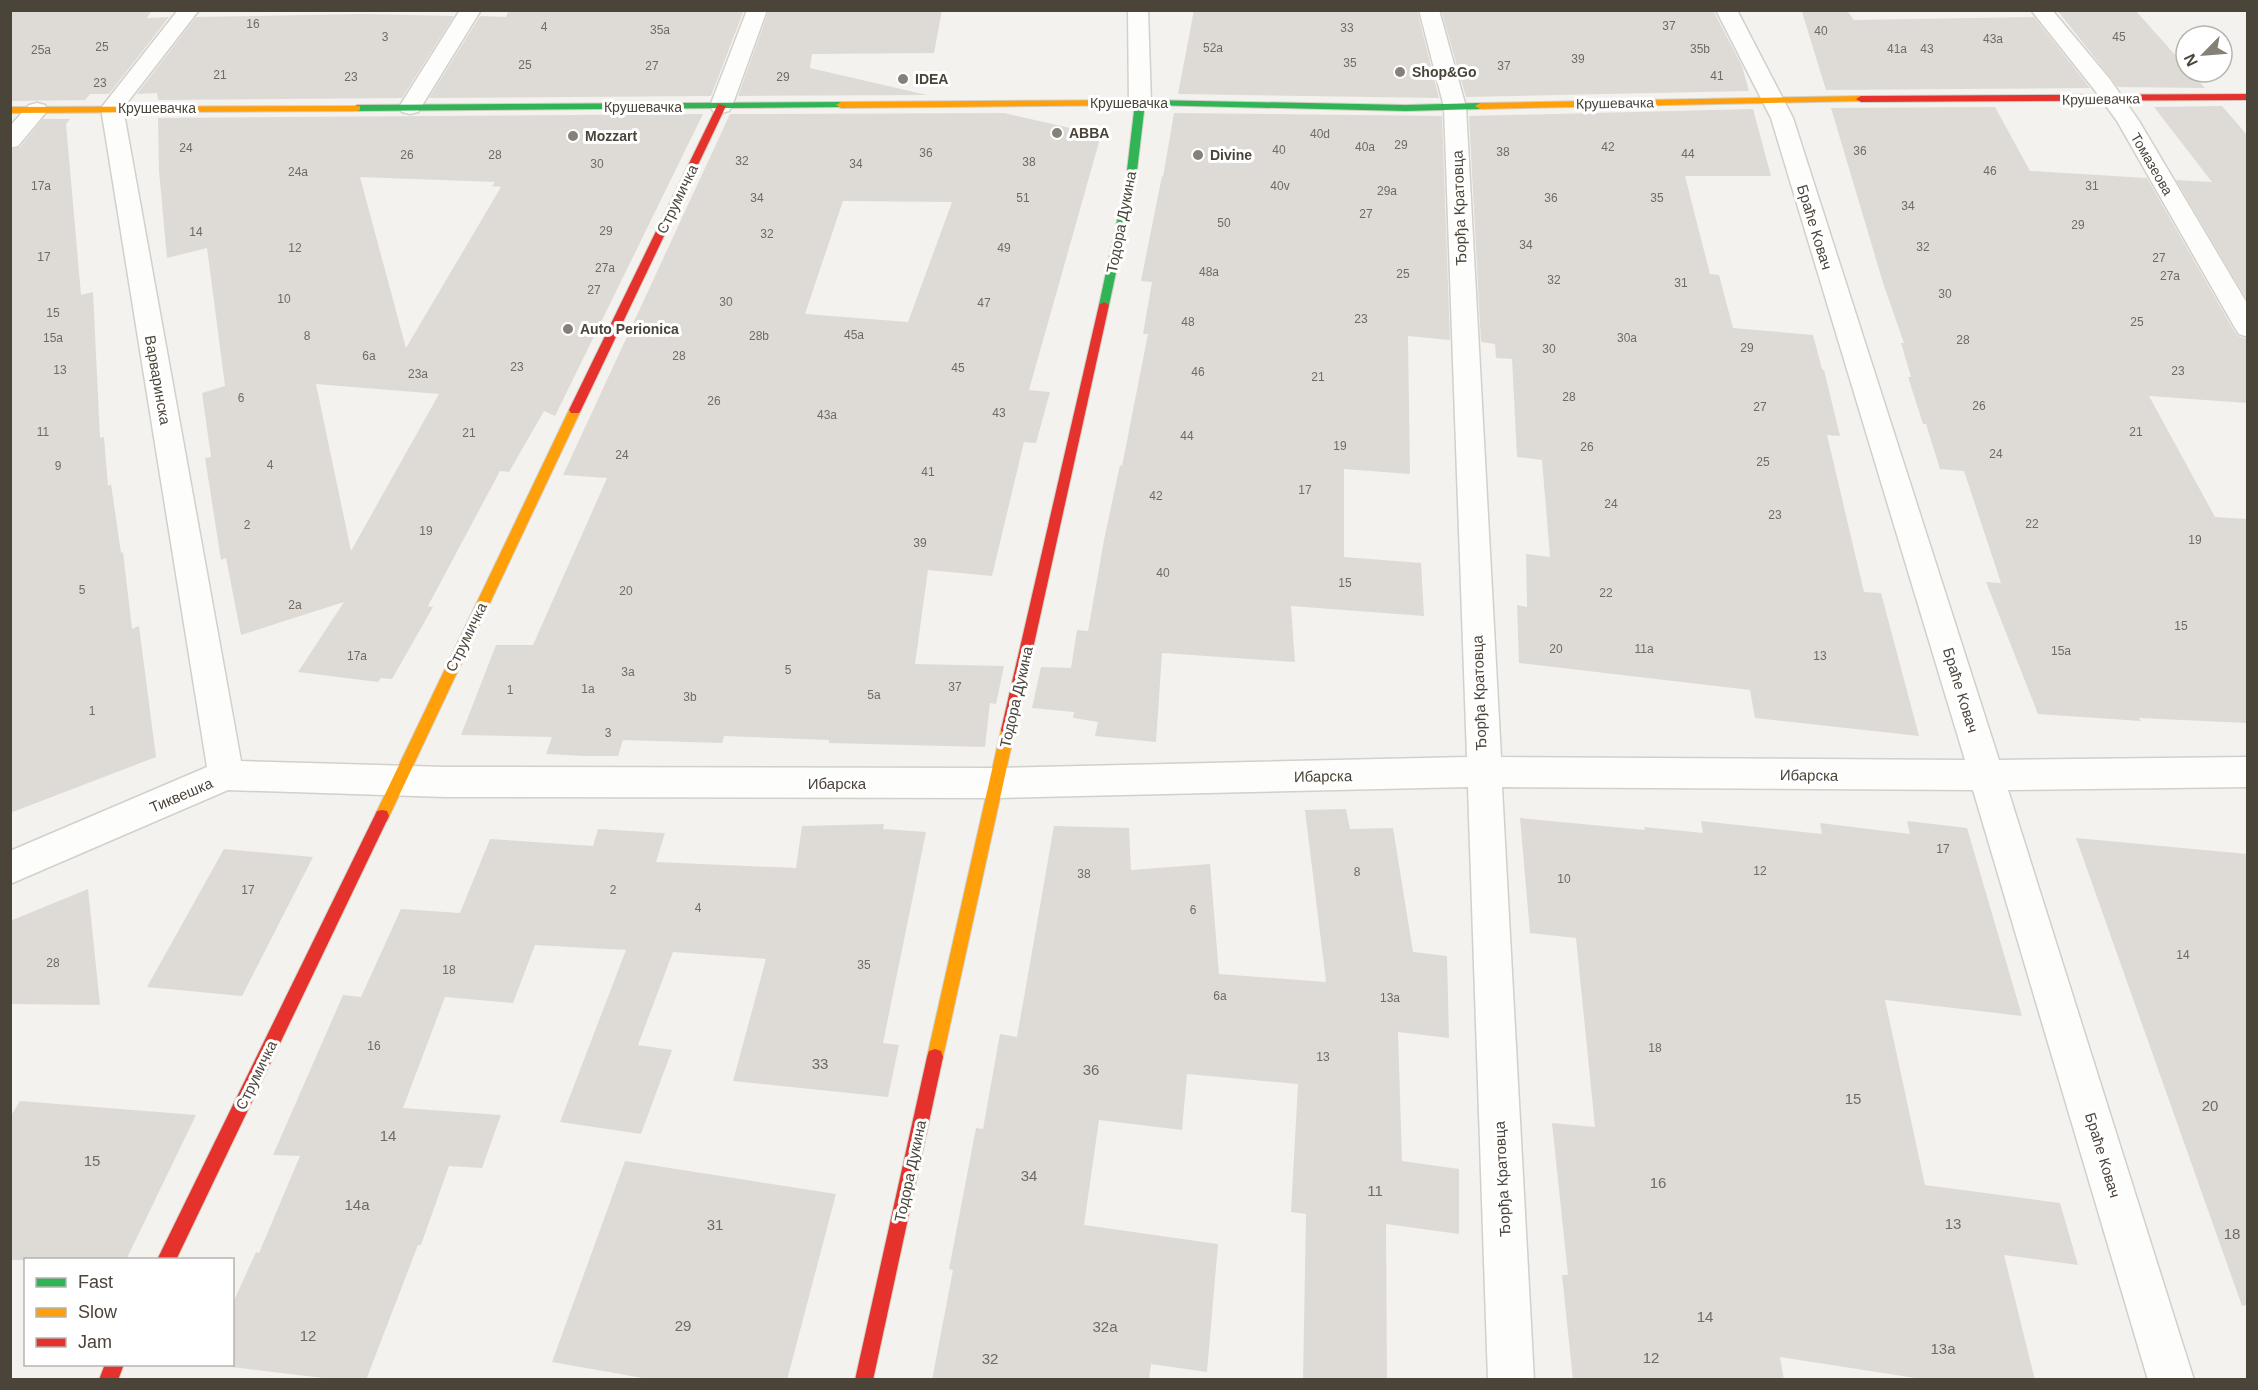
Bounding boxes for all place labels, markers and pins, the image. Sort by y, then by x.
place label: Shop&Go [1412,64,1477,80]
marker: Shop&Go [1393,65,1407,79]
place label: IDEA [915,71,948,87]
marker: IDEA [896,72,910,86]
place label: ABBA [1069,125,1109,141]
marker: ABBA [1050,126,1064,140]
place label: Mozzart [585,128,637,144]
marker: Mozzart [566,129,580,143]
place label: Divine [1210,147,1252,163]
marker: Divine [1191,148,1205,162]
place label: Auto Perionica [580,321,679,337]
marker: Auto Perionica [561,322,575,336]

